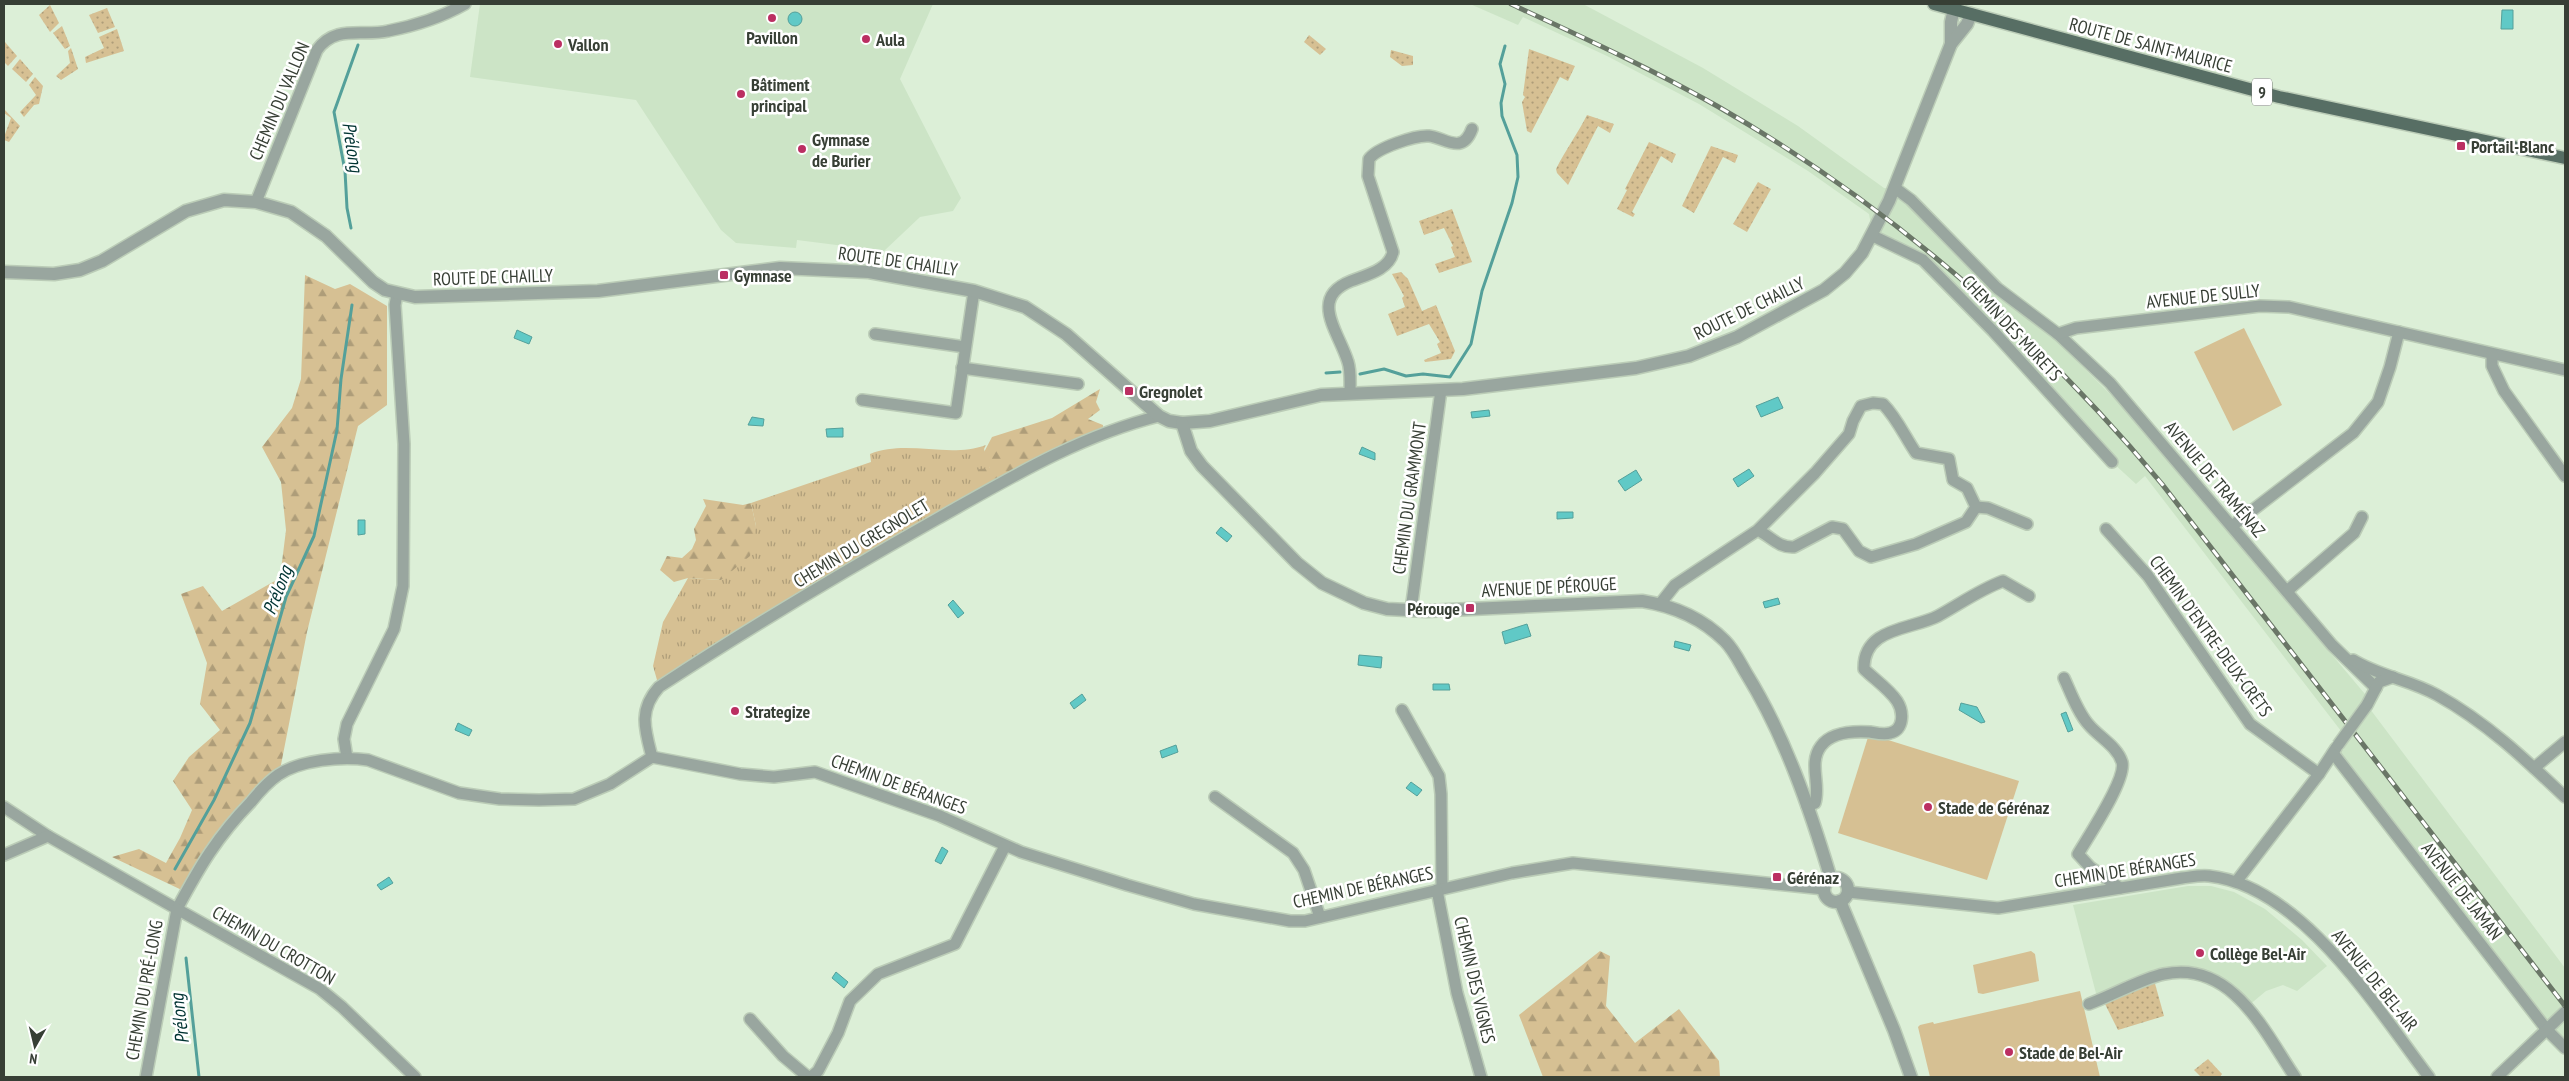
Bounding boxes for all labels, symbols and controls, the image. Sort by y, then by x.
marker: Pavillon [766,12,778,24]
street label: ROUTE DE SAINT-MAURICE [2067,12,2235,78]
place label: Pavillon [746,26,798,49]
place label: Aula [875,28,905,51]
place label: Vallon [567,33,608,56]
marker: Aula [860,33,872,45]
street label: CHEMIN DU VALLON [244,38,314,164]
marker: Vallon [552,38,564,50]
place label: Bâtiment principal [751,73,810,117]
road number: 9 [2252,78,2272,105]
marker: Bâtiment principal [735,88,747,100]
water label: Prélong [337,120,369,175]
place label: Gymnase de Burier [812,128,871,172]
place label: Portail-Blanc [2471,135,2555,158]
marker: Portail-Blanc [2455,140,2467,152]
marker: Gymnase de Burier [796,143,808,155]
street label: ROUTE DE CHAILLY [837,241,960,281]
street label: ROUTE DE CHAILLY [433,263,554,291]
place label: Gymnase [734,264,792,287]
marker: Gymnase [718,269,730,281]
street label: CHEMIN DES MURETS [1957,270,2067,386]
street label: ROUTE DE CHAILLY [1690,271,1809,345]
street label: AVENUE DE SULLY [2145,279,2262,313]
place label: Gregnolet [1139,380,1203,403]
marker: Gregnolet [1123,385,1135,397]
street label: AVENUE DE TRAMÉNAZ [2160,416,2270,542]
street label: CHEMIN DU GRAMMONT [1387,420,1431,576]
street label: CHEMIN DU GREGNOLET [789,493,933,593]
street label: CHEMIN D'ENTRE-DEUX-CRÊTS [2145,551,2277,721]
water label: Prélong [257,561,298,618]
street label: AVENUE DE PÉROUGE [1481,572,1617,602]
place label: Pérouge [1407,597,1460,620]
marker: Pérouge [1464,602,1476,614]
place label: Strategize [745,700,811,723]
marker: Strategize [729,705,741,717]
street label: CHEMIN DE BÉRANGES [828,749,970,819]
place label: Stade de Gérénaz [1938,796,2049,819]
marker: Stade de Gérénaz [1922,801,1934,813]
street label: AVENUE DE JAMAN [2417,837,2507,945]
street label: CHEMIN DE BÉRANGES [2053,847,2198,893]
street label: CHEMIN DE BÉRANGES [1291,861,1435,913]
place label: Gérénaz [1787,866,1839,889]
marker: Gérénaz [1771,871,1783,883]
street label: CHEMIN DU CROTTON [208,900,340,990]
street label: CHEMIN DES VIGNES [1449,914,1501,1046]
street label: CHEMIN DU PRÉ-LONG [120,918,168,1062]
street label: AVENUE DE BEL-AIR [2327,924,2423,1036]
place label: Collège Bel-Air [2210,942,2307,965]
marker: Collège Bel-Air [2194,947,2206,959]
water label: Prélong [164,991,194,1045]
north arrow [10,1021,60,1071]
place label: Stade de Bel-Air [2019,1041,2123,1064]
marker: Stade de Bel-Air [2003,1046,2015,1058]
text: N [28,1049,38,1068]

